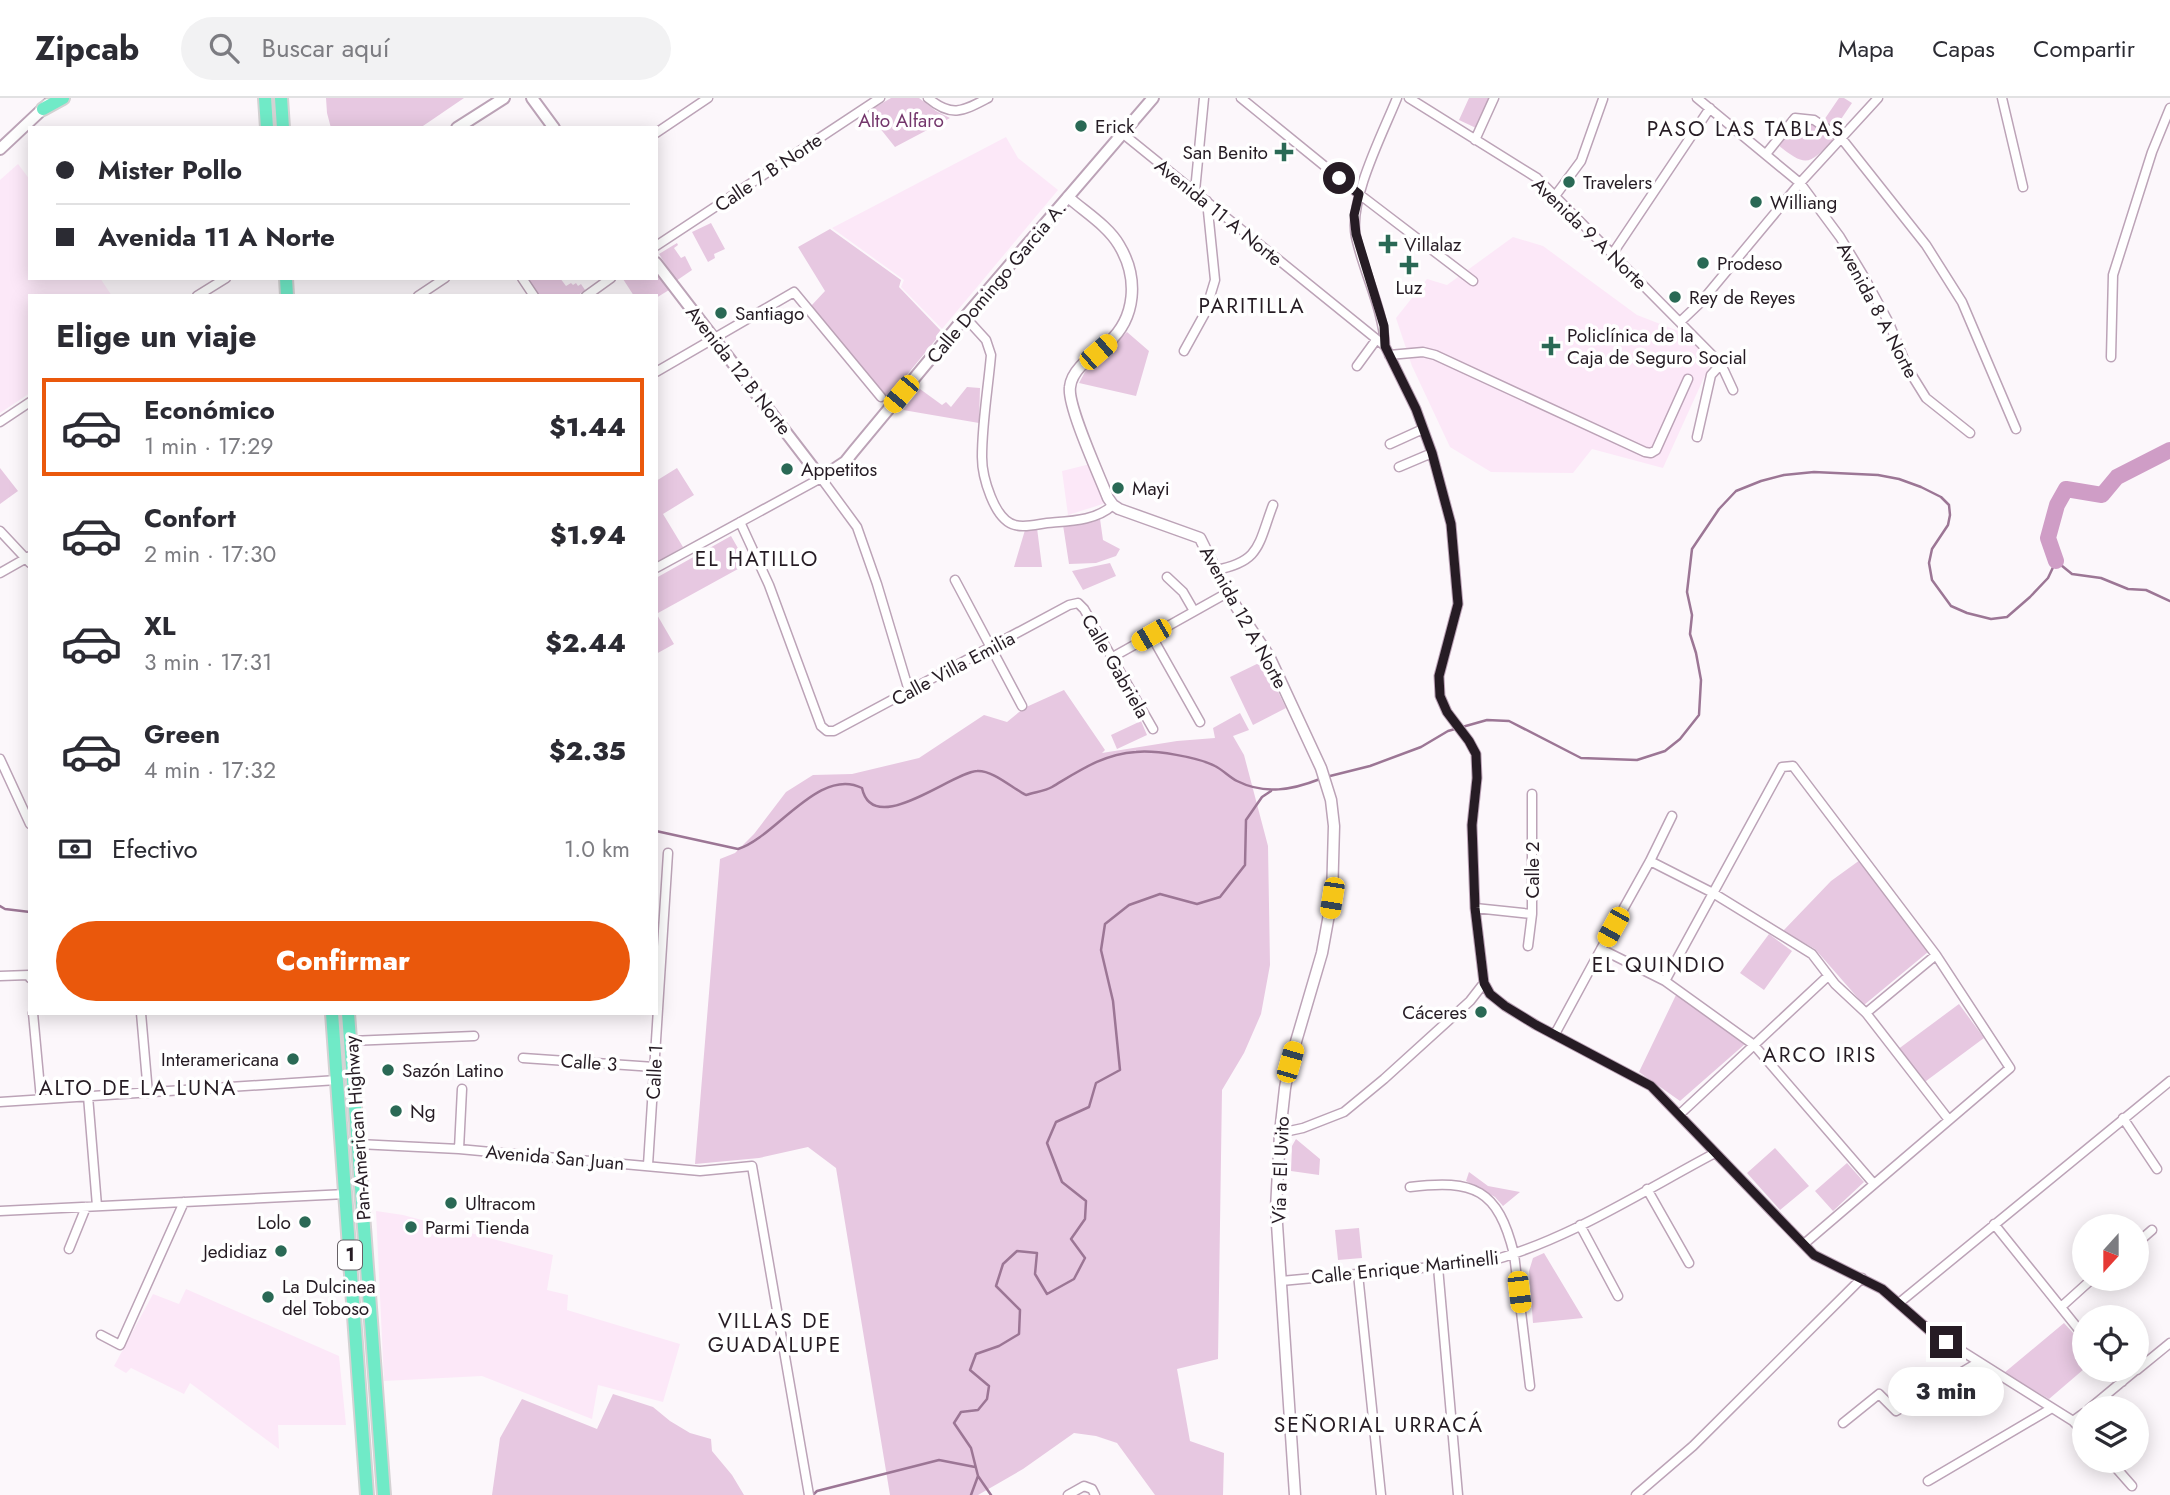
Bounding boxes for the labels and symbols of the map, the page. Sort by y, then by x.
park label: Alto Alfaro [858,107,944,134]
place label: Erick [1095,113,1135,140]
district label: PASO LAS TABLAS [1647,114,1845,144]
marker: Erick [1073,118,1089,134]
street label: Calle 7 B Norte [709,126,828,218]
place label: San Benito [1183,139,1268,166]
marker: San Benito [1274,142,1294,162]
street label: Avenida 11 A Norte [1149,152,1288,272]
route start [1323,162,1355,194]
place label: Travelers [1583,169,1652,196]
street label: Avenida 9 A Norte [1526,171,1653,296]
marker: Travelers [1561,174,1577,190]
place label: Williang [1770,189,1837,216]
marker: Williang [1748,194,1764,210]
street label: Calle Domingo Garcia A. [920,195,1072,369]
place label: Villalaz [1404,231,1462,258]
marker: Villalaz [1378,234,1398,254]
street label: Avenida 8 A Norte [1830,238,1925,383]
place label: Prodeso [1717,250,1782,277]
marker: Prodeso [1695,255,1711,271]
marker: Luz [1401,257,1417,273]
place label: Luz [1396,274,1423,301]
place label: Rey de Reyes [1689,284,1796,311]
marker: Rey de Reyes [1667,289,1683,305]
district label: PARITILLA [1198,291,1306,321]
street label: Avenida 12 B Norte [680,300,798,441]
place label: Santiago [735,300,804,327]
marker: Santiago [713,305,729,321]
place label: Policlínica de la Caja de Seguro Social [1567,322,1747,371]
car [1076,330,1121,374]
marker: Policlínica de la Caja de Seguro Social [1541,336,1561,356]
car [880,371,923,417]
place label: Appetitos [801,456,877,483]
marker: Appetitos [779,461,795,477]
place label: Mayi [1132,475,1170,502]
marker: Mayi [1110,480,1126,496]
street label: Avenida 12 A Norte [1193,541,1294,694]
district label: EL HATILLO [695,544,819,574]
street label: Calle Gabriela [1075,609,1156,723]
car [1128,615,1175,655]
street label: Calle Villa Emilia [887,625,1020,712]
street label: Calle 2 [1519,841,1546,899]
car [1319,876,1346,920]
car [1594,904,1633,950]
district label: EL QUINDIO [1592,950,1726,980]
place label: Cáceres [1402,999,1467,1026]
marker: Cáceres [1473,1004,1489,1020]
street label: Pan-American Highway [338,1034,377,1221]
car [1275,1039,1306,1085]
district label: ARCO IRIS [1763,1040,1877,1070]
street label: Calle 1 [640,1044,669,1100]
place label: Interamericana [161,1046,279,1073]
street label: Calle 3 [560,1047,618,1078]
marker: Interamericana [285,1051,301,1067]
place label: Sazón Latino [402,1057,504,1084]
marker: Sazón Latino [380,1062,396,1078]
district label: ALTO DE LA LUNA [39,1073,237,1103]
place label: Ng [410,1098,436,1125]
marker: Ng [388,1103,404,1119]
street label: Vía a El Uvito [1265,1116,1296,1224]
street label: Avenida San Juan [485,1138,625,1177]
place label: Ultracom [465,1190,536,1217]
marker: Ultracom [443,1195,459,1211]
place label: Lolo [257,1209,291,1236]
marker: Lolo [297,1214,313,1230]
place label: Parmi Tienda [425,1214,529,1241]
north arrow [2072,1214,2149,1292]
marker: Parmi Tienda [403,1219,419,1235]
place label: Jedidiaz [200,1238,267,1265]
road number: 1 [338,1240,362,1270]
marker: Jedidiaz [273,1243,289,1259]
street label: Calle Enrique Martinelli [1310,1244,1500,1291]
car [1507,1270,1532,1314]
place label: La Dulcinea del Toboso [282,1273,376,1322]
marker: La Dulcinea del Toboso [260,1289,276,1305]
district label: VILLAS DE GUADALUPE [708,1306,842,1360]
route end [1930,1326,1962,1358]
callout: 3 min [1888,1366,2004,1416]
district label: SEÑORIAL URRACÁ [1274,1410,1484,1440]

